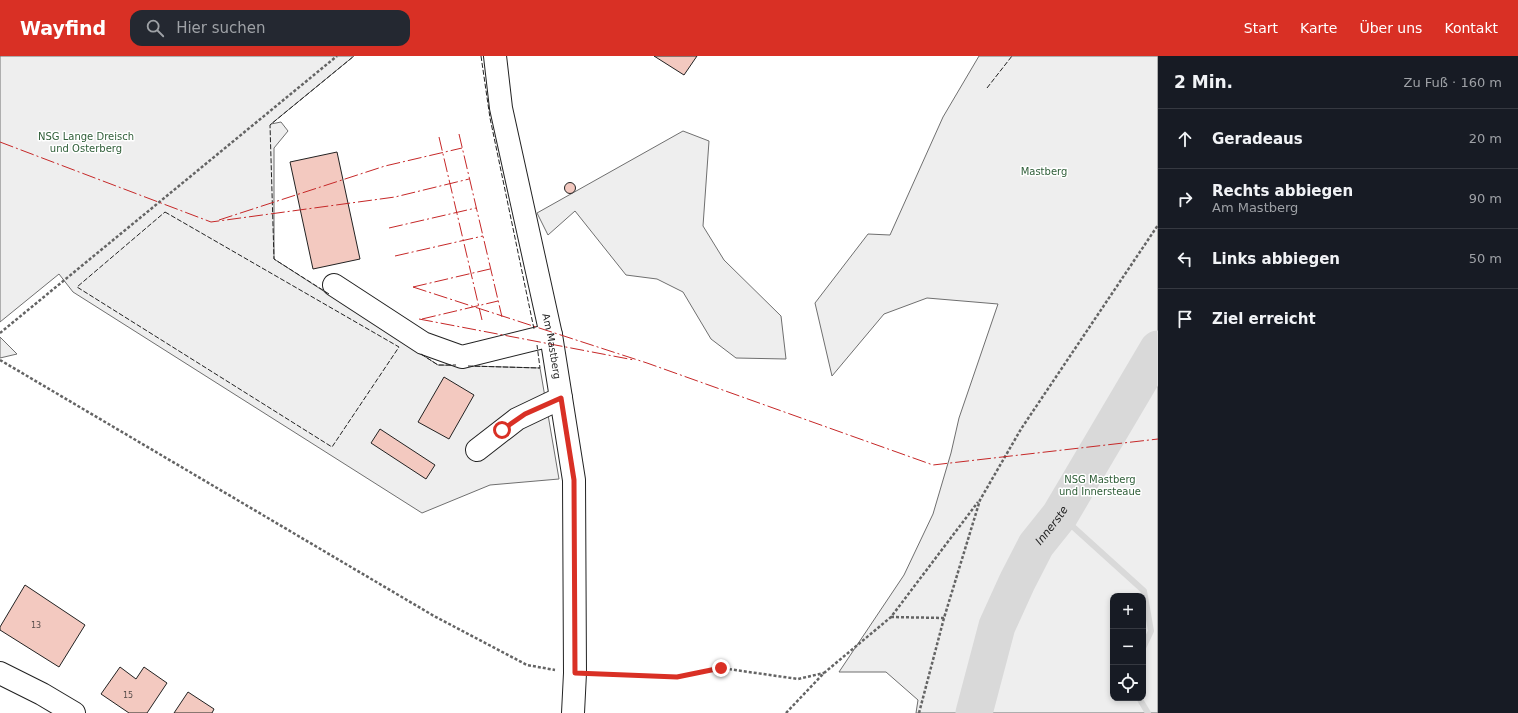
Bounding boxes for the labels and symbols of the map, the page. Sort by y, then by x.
park label: NSG Lange Dreisch und Osterberg [38,131,134,154]
park label: Mastberg [1021,166,1067,177]
street label: Am Mastberg [540,312,563,380]
route start [493,421,511,439]
park label: NSG Mastberg und Innersteaue [1059,474,1141,497]
water label: Innerste [1033,504,1071,548]
house number: 13 [31,621,41,630]
route end [712,659,730,677]
house number: 15 [123,691,133,700]

